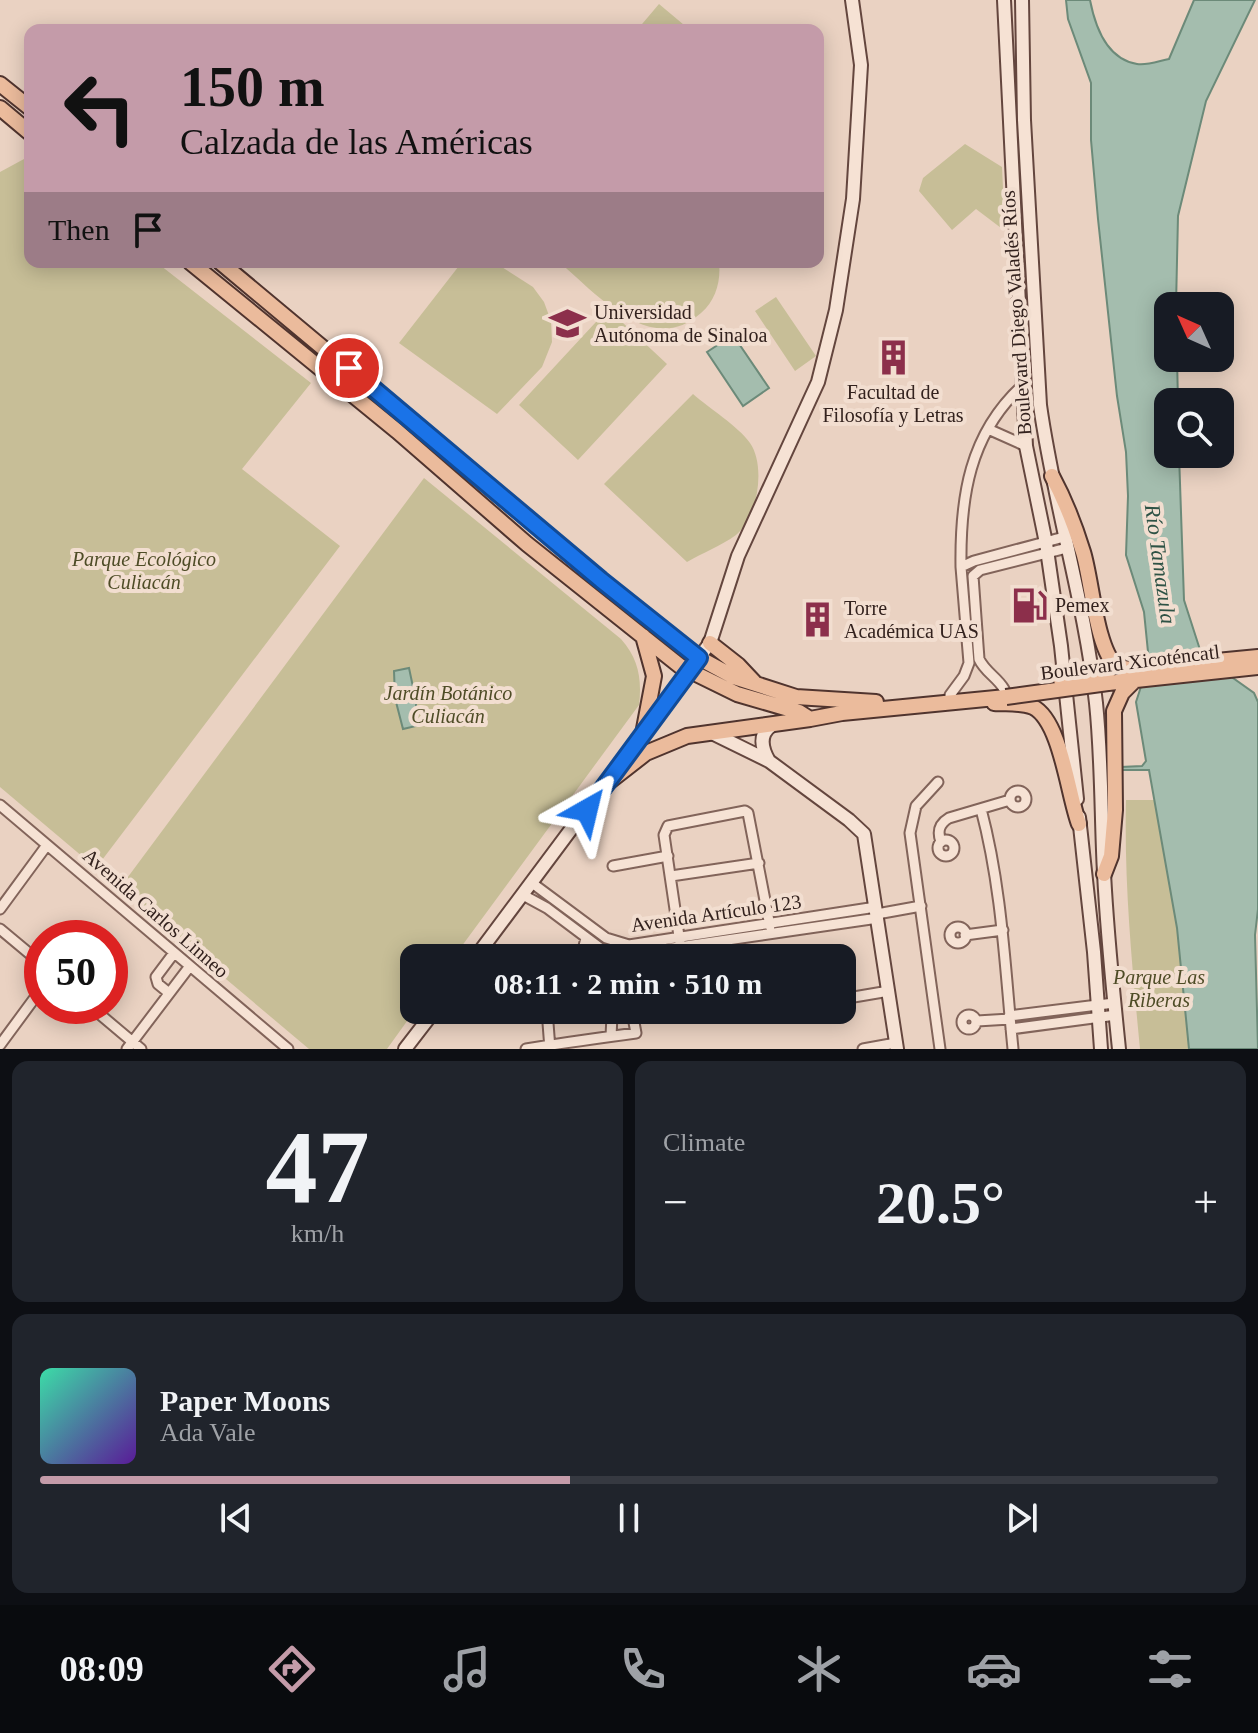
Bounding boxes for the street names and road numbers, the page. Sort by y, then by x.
street label: Boulevard Diego Valadés Ríos [996,189,1037,436]
street label: Boulevard Xicoténcatl [1039,640,1221,684]
street label: Avenida Carlos Linneo [79,844,233,982]
street label: Avenida Artículo 123 [629,890,803,936]

